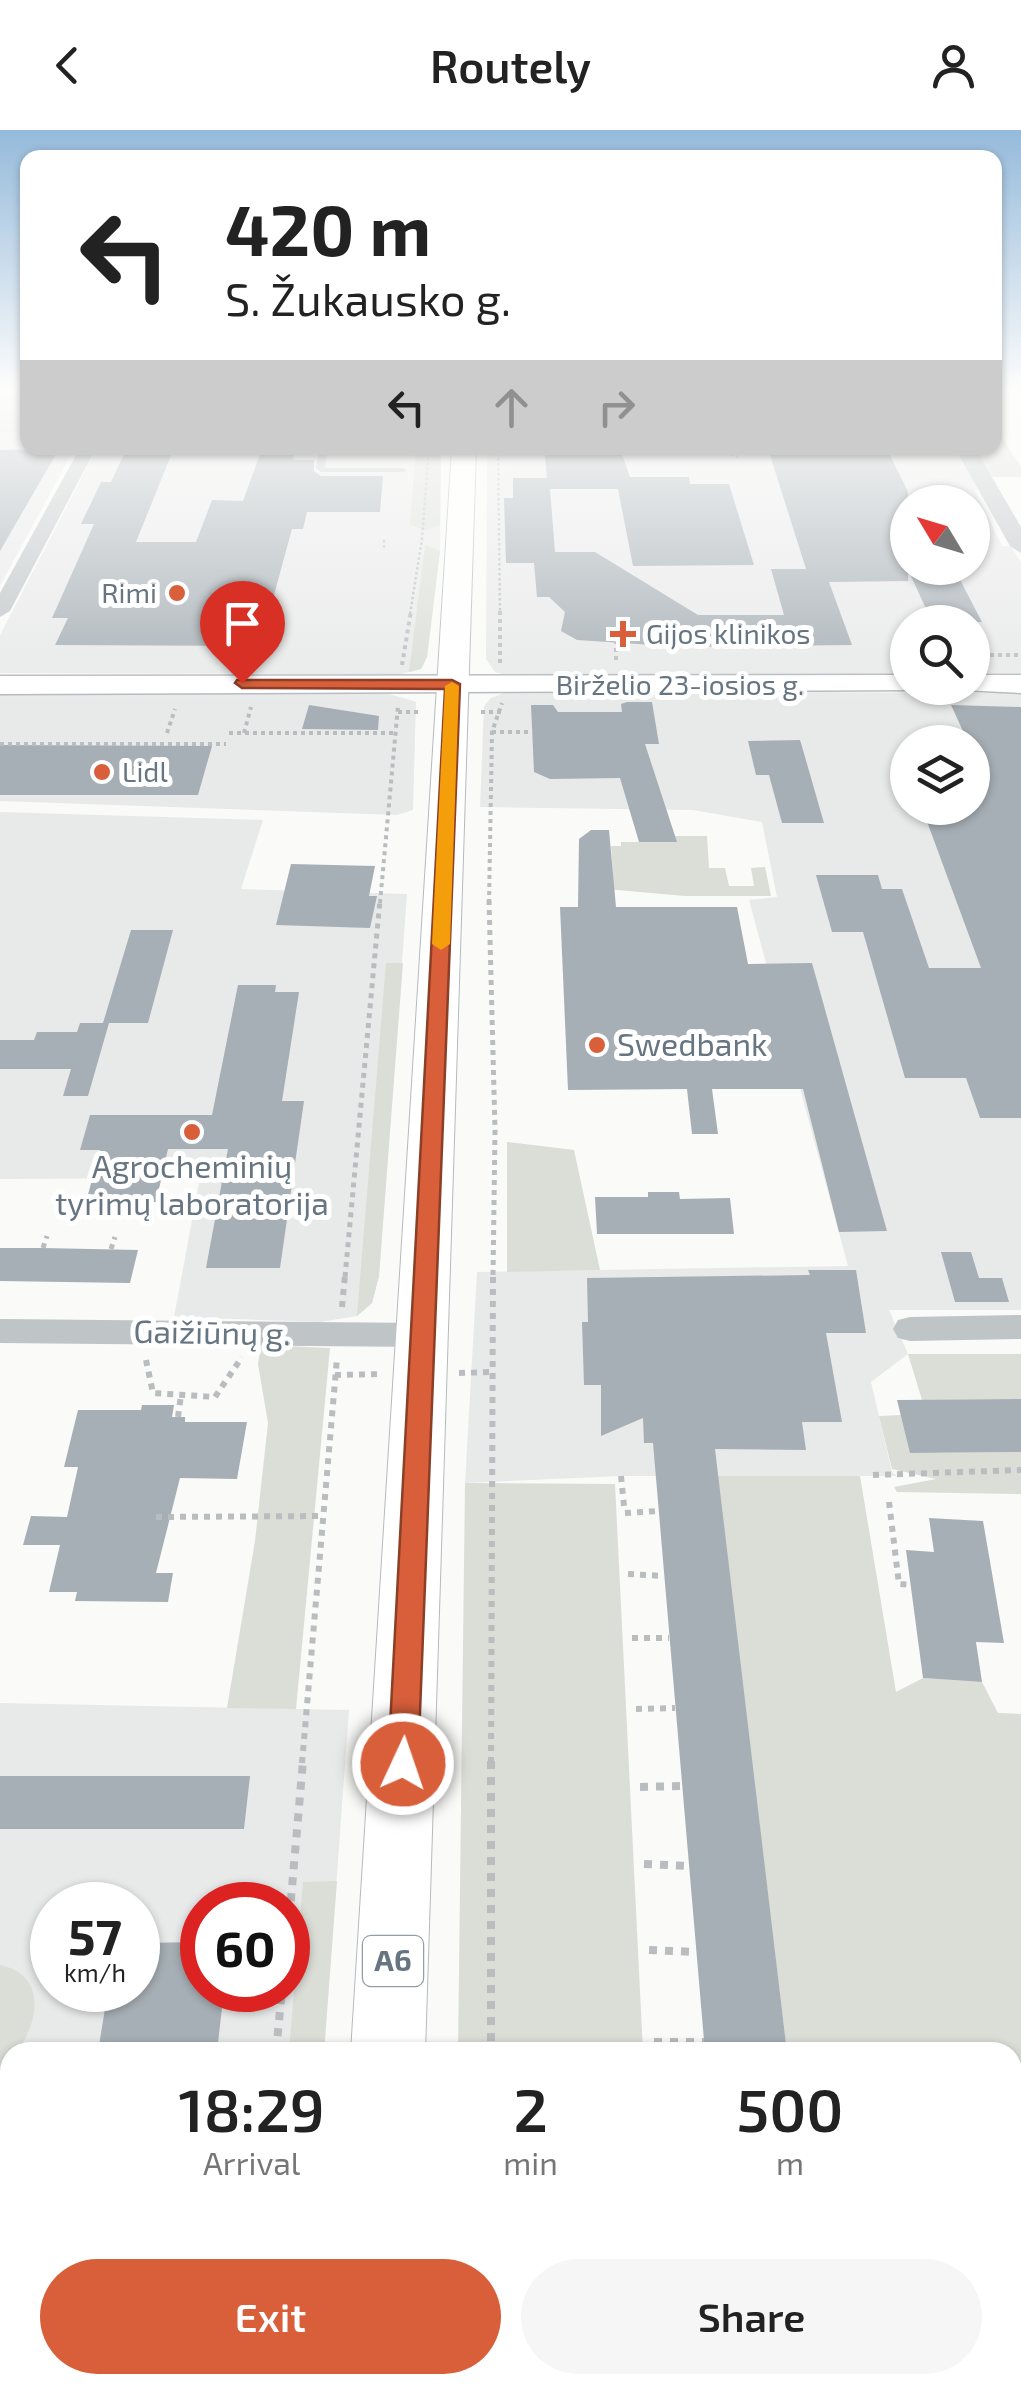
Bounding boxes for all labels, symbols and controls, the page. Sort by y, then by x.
icon: back [40,38,95,93]
text: Routely [430,38,591,92]
icon: person [926,38,981,93]
text: 420 m [225,186,431,270]
icon: left [60,190,190,320]
text: S. Žukausko g. [225,271,511,325]
icon: left [379,380,434,435]
icon: ahead [484,380,539,435]
icon: right [589,380,644,435]
north arrow [890,485,990,585]
map controls [890,485,990,825]
place label: Rimi [101,575,157,609]
pin [200,581,285,684]
marker: Rimi [166,582,188,604]
icon: arrive [215,596,270,651]
button: search [890,605,990,705]
place label: Gijos klinikos [646,616,811,650]
marker: Gijos klinikos [610,621,636,647]
street label: Birželio 23-iosios g. [556,667,804,701]
button: layers [890,725,990,825]
place label: Lidl [122,754,168,788]
marker: Lidl [91,761,113,783]
place label: Swedbank [617,1024,767,1062]
marker: Swedbank [586,1034,608,1056]
marker: Agrocheminių tyrimų laboratorija [181,1121,203,1143]
place label: Agrocheminių tyrimų laboratorija [55,1146,329,1222]
street label: Gaižiūnų g. [133,1311,291,1351]
position arrow [351,1712,455,1816]
speed limit sign: 60 [180,1882,310,2012]
text: 57 [68,1905,122,1965]
road number: A6 [363,1936,423,1986]
text: km/h [64,1957,126,1987]
text: 18:29 [179,2072,325,2144]
text: 2 [513,2072,548,2144]
text: 500 [736,2072,843,2144]
text: Arrival [203,2143,300,2181]
text: min [503,2143,558,2181]
text: m [776,2143,804,2181]
button: Exit [40,2259,501,2374]
button: Share [521,2259,982,2374]

